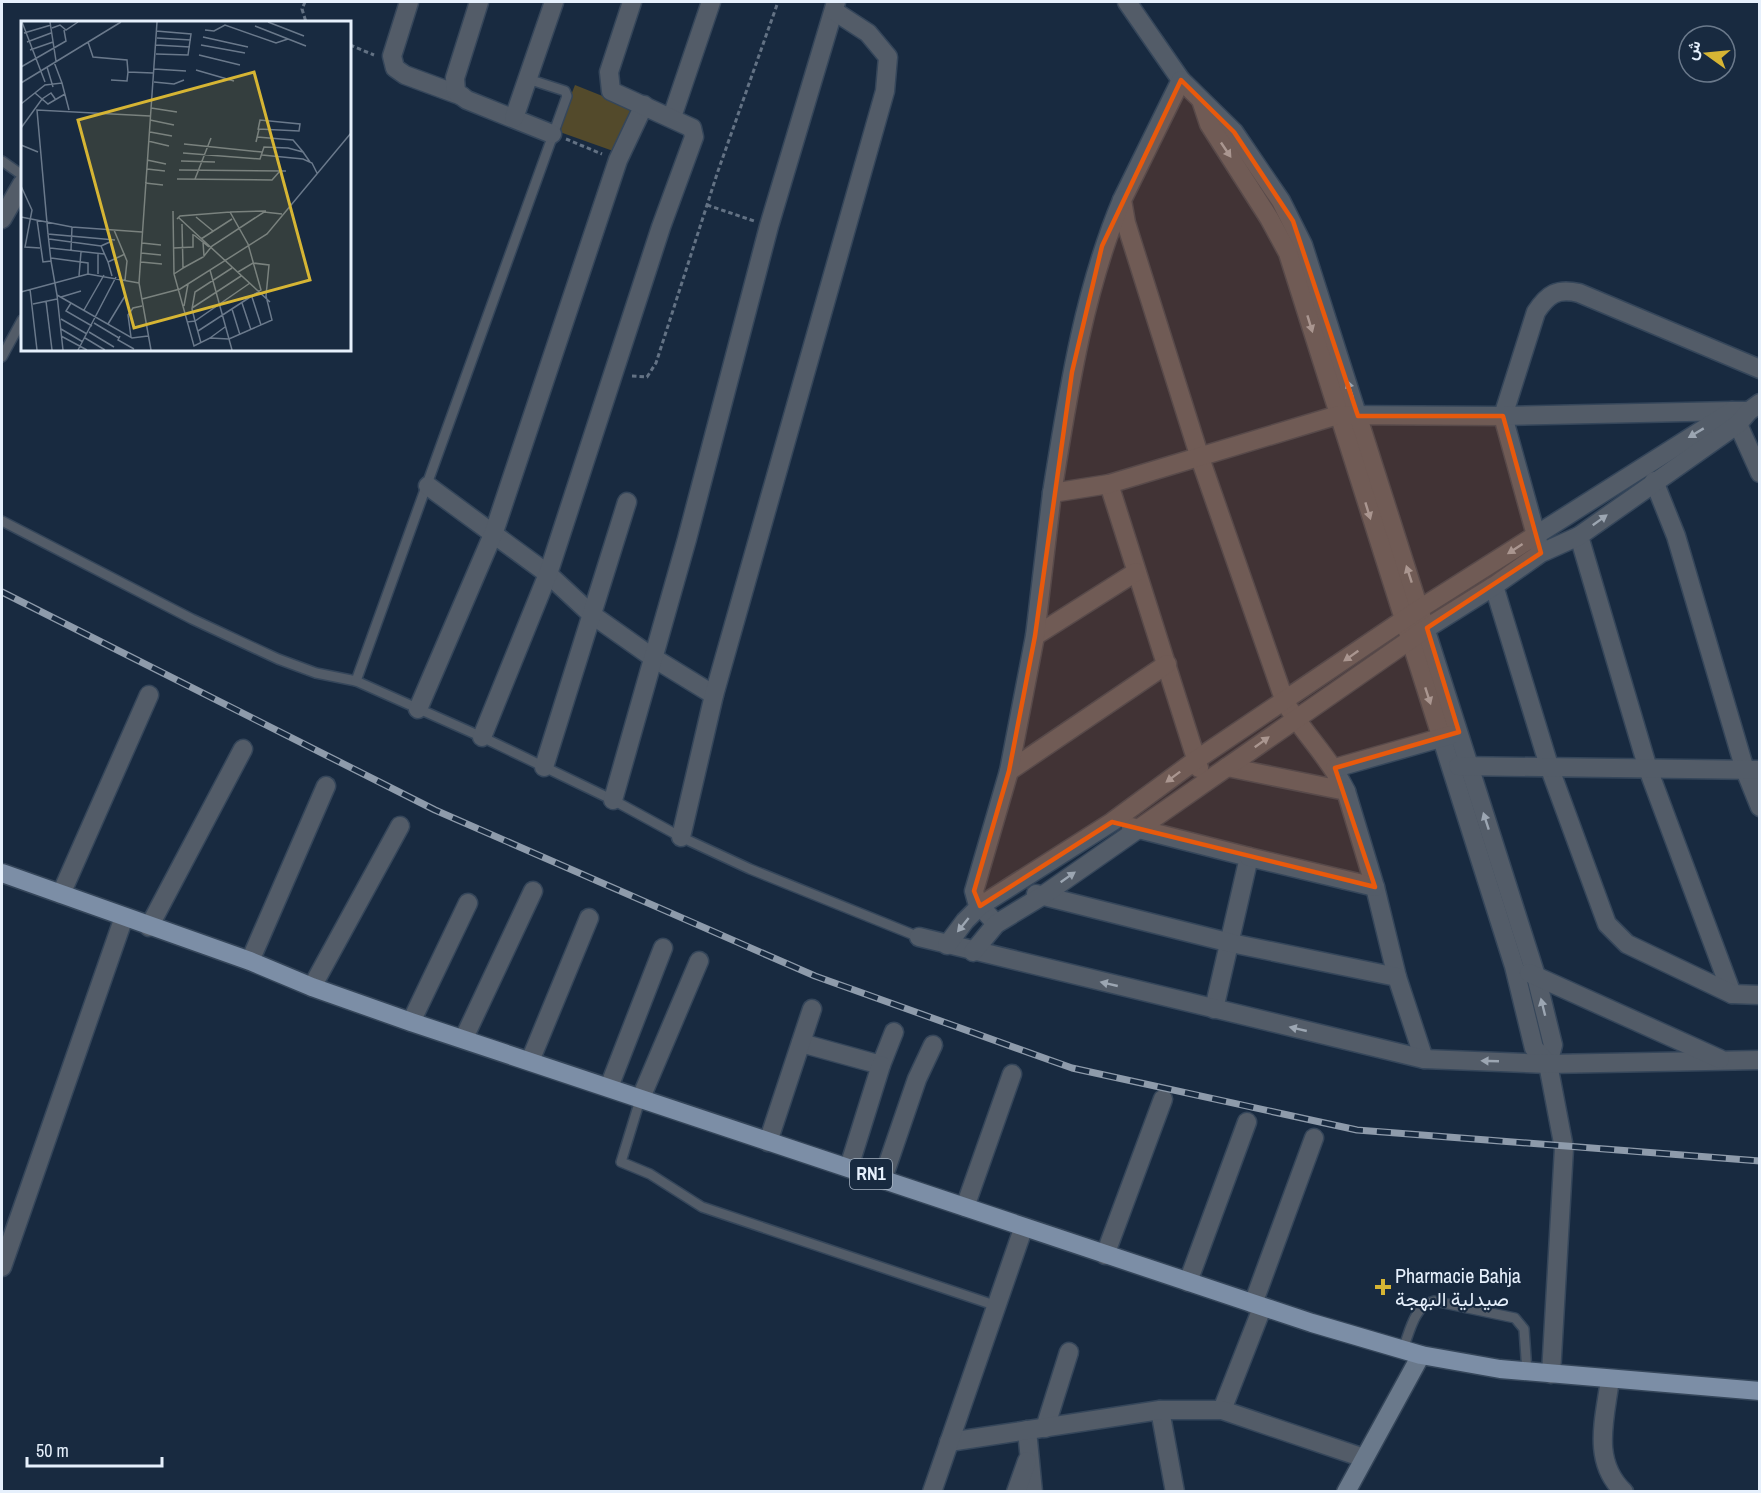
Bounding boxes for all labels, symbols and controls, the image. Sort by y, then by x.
inset map [21,21,351,351]
north arrow [1677,24,1737,84]
text: ش [1679,38,1706,62]
one-way arrow [1220,142,1232,158]
one-way arrow [1306,316,1315,334]
one-way arrow [1344,380,1354,398]
one-way arrow [1688,427,1704,438]
one-way arrow [1364,502,1374,520]
one-way arrow [1592,514,1608,526]
one-way arrow [1507,543,1523,555]
one-way arrow [1404,565,1414,583]
one-way arrow [1344,650,1360,662]
one-way arrow [1424,687,1433,705]
one-way arrow [1255,736,1270,748]
one-way arrow [1165,771,1181,783]
one-way arrow [1481,812,1490,830]
one-way arrow [1060,872,1076,883]
one-way arrow [956,917,969,933]
one-way arrow [1099,978,1118,988]
one-way arrow [1538,998,1548,1016]
one-way arrow [1289,1024,1308,1033]
one-way arrow [1480,1057,1499,1066]
road number: RN1 [850,1159,892,1189]
place label: Pharmacie Bahja صيدلية البهجة [1395,1262,1521,1312]
marker: Pharmacie Bahja صيدلية البهجة [1376,1280,1390,1294]
scale bar [27,1430,162,1468]
text: 50 m [36,1438,69,1463]

